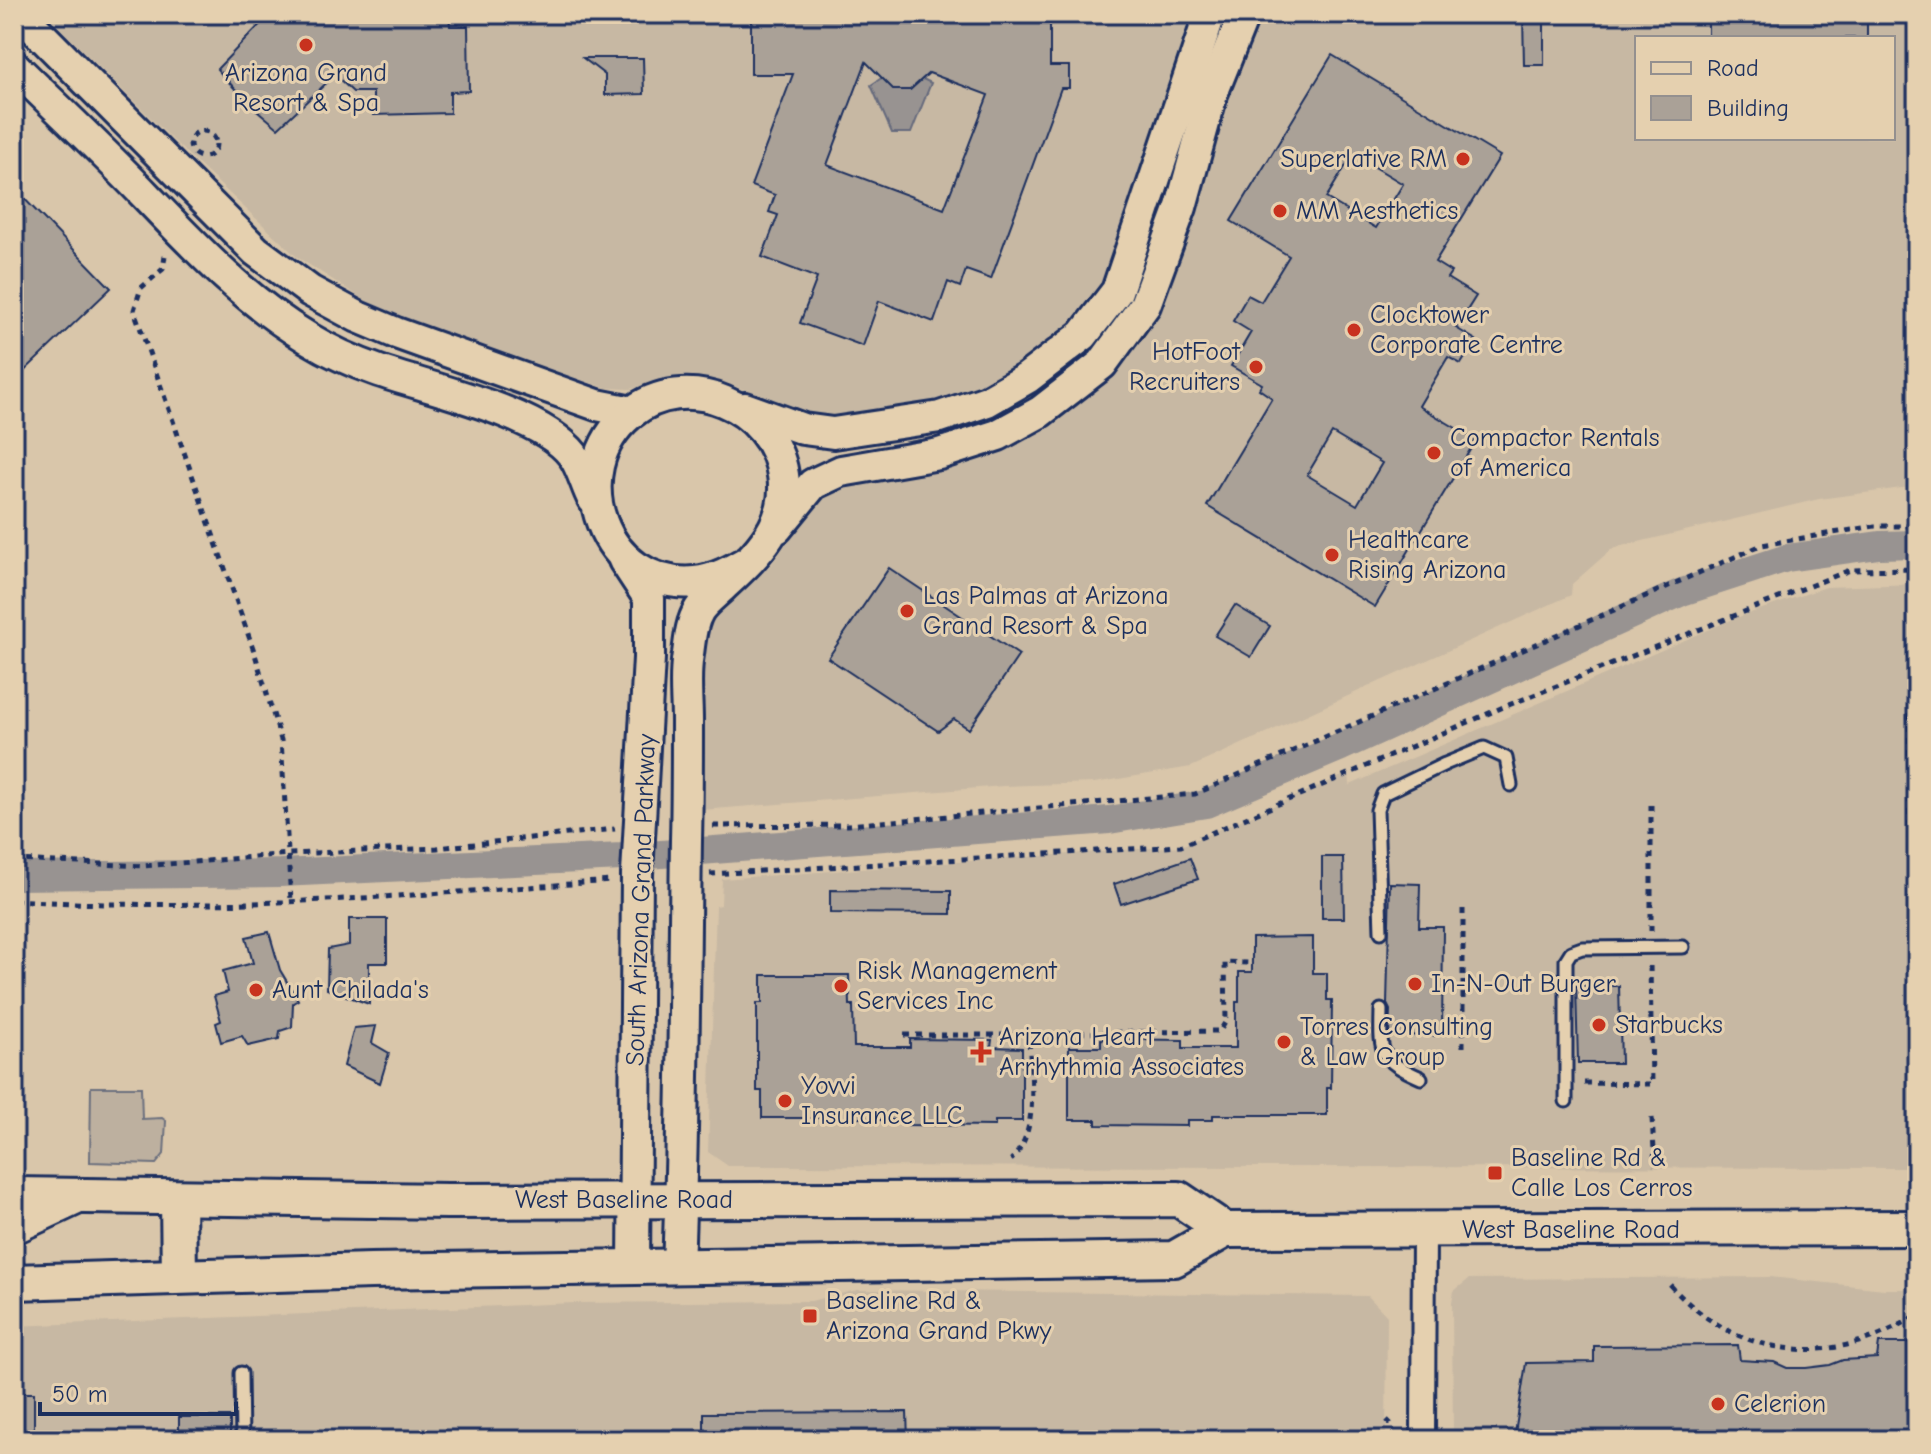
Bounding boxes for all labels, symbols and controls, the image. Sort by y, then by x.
marker: Arizona Grand Resort & Spa [297,36,315,54]
legend [1635,36,1895,140]
text: Road [1707,54,1759,82]
place label: Arizona Grand Resort & Spa [225,58,387,118]
text: Building [1707,94,1789,122]
place label: Superlative RM [1280,144,1447,174]
marker: Superlative RM [1454,150,1472,168]
place label: MM Aesthetics [1296,196,1458,226]
marker: MM Aesthetics [1271,202,1289,220]
place label: Clocktower Corporate Centre [1370,300,1563,360]
marker: Clocktower Corporate Centre [1345,321,1363,339]
place label: HotFoot Recruiters [1129,337,1242,397]
marker: HotFoot Recruiters [1247,358,1265,376]
place label: Compactor Rentals of America [1450,423,1660,483]
marker: Compactor Rentals of America [1425,444,1443,462]
place label: Healthcare Rising Arizona [1348,525,1507,585]
marker: Healthcare Rising Arizona [1323,546,1341,564]
place label: Las Palmas at Arizona Grand Resort & Spa [923,581,1169,641]
marker: Las Palmas at Arizona Grand Resort & Spa [898,602,916,620]
street label: South Arizona Grand Parkway [620,733,662,1067]
place label: Risk Management Services Inc [857,956,1058,1016]
place label: In-N-Out Burger [1431,969,1616,999]
place label: Aunt Chilada's [272,975,429,1005]
marker: In-N-Out Burger [1406,975,1424,993]
marker: Risk Management Services Inc [832,977,850,995]
marker: Aunt Chilada's [247,981,265,999]
place label: Starbucks [1615,1010,1723,1040]
place label: Torres Consulting & Law Group [1300,1012,1493,1072]
marker: Starbucks [1590,1016,1608,1034]
place label: Arizona Heart Arrhythmia Associates [999,1022,1244,1082]
marker: Torres Consulting & Law Group [1275,1033,1293,1051]
marker: Arizona Heart Arrhythmia Associates [970,1041,992,1063]
place label: Yovvi Insurance LLC [801,1071,963,1131]
marker: Yovvi Insurance LLC [776,1092,794,1110]
place label: Baseline Rd & Calle Los Cerros [1511,1143,1693,1203]
marker: Baseline Rd & Calle Los Cerros [1486,1164,1504,1182]
street label: West Baseline Road [515,1185,733,1215]
street label: West Baseline Road [1462,1215,1680,1245]
place label: Baseline Rd & Arizona Grand Pkwy [826,1286,1052,1346]
marker: Baseline Rd & Arizona Grand Pkwy [801,1307,819,1325]
scale bar [40,1366,236,1416]
text: 50 m [52,1380,108,1408]
place label: Celerion [1734,1389,1826,1419]
marker: Celerion [1709,1395,1727,1413]

